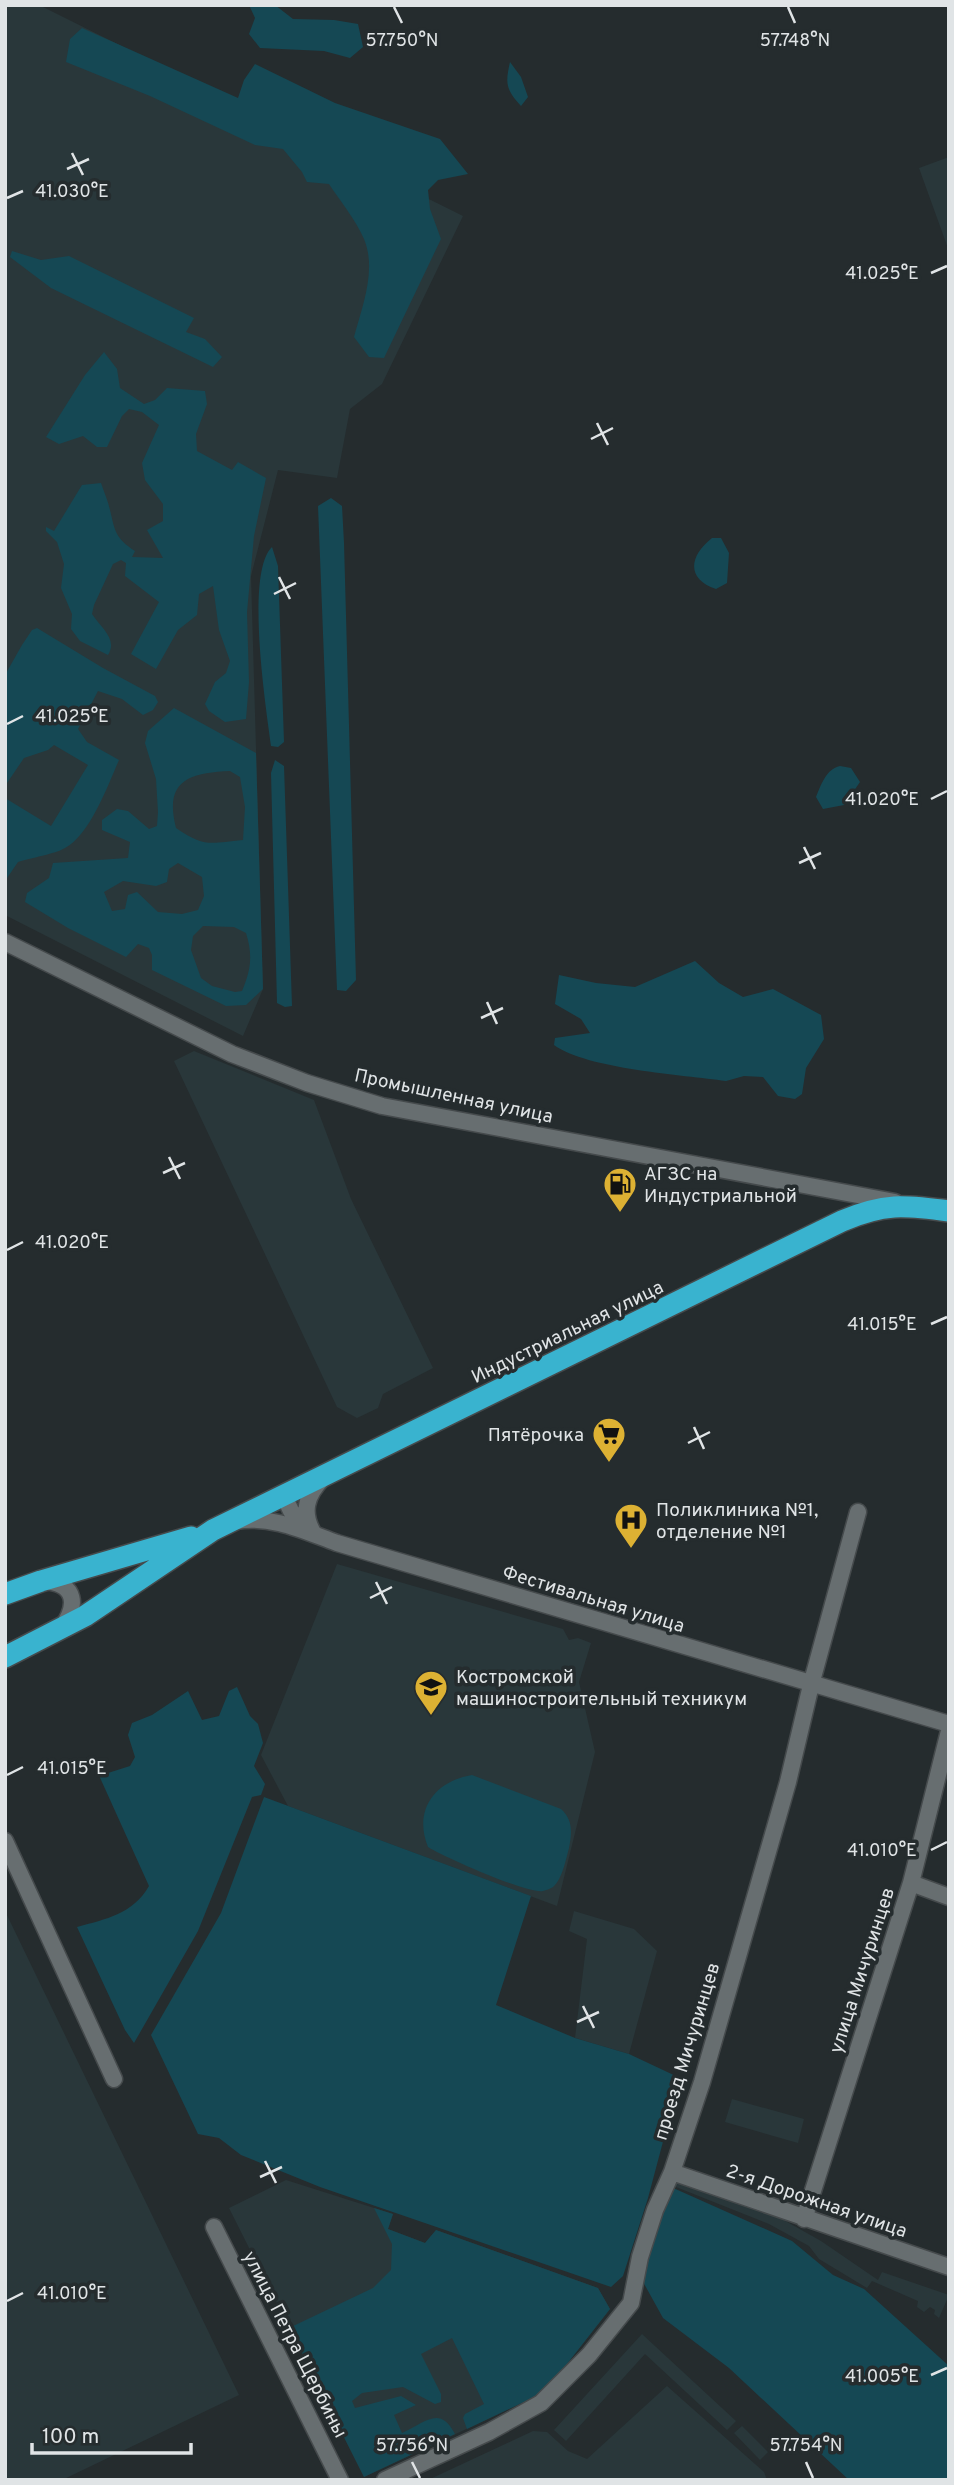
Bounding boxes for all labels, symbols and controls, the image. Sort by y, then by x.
text: 57.750°N [365,30,439,53]
text: 57.748°N [760,30,830,53]
text: 41.030°E [35,181,109,204]
text: 41.025°E [845,263,919,286]
text: 41.025°E [35,706,109,729]
text: 41.020°E [845,789,919,812]
street label: Промышленная улица [352,1064,555,1130]
place label: АГЗС на Индустриальной [644,1163,797,1209]
fuel station icon: АГЗС на Индустриальной [601,1165,639,1214]
text: 41.020°E [35,1232,109,1255]
street label: Индустриальная улица [468,1276,668,1390]
text: 41.015°E [847,1314,917,1337]
supermarket icon: Пятёрочка [590,1415,628,1464]
place label: Пятёрочка [488,1424,584,1448]
place label: Поликлиника №1, отделение №1 [656,1499,818,1545]
hospital icon: Поликлиника №1, отделение №1 [612,1501,650,1550]
street label: Фестивальная улица [500,1561,687,1639]
place label: Костромской машиностроительный техникум [456,1666,747,1712]
school or university icon: Костромской машиностроительный техникум [412,1668,450,1717]
text: 41.015°E [37,1758,107,1781]
text: 41.010°E [847,1840,917,1863]
street label: улица Мичуринцев [825,1885,901,2057]
street label: проезд Мичуринцев [650,1960,726,2143]
street label: 2-я Дорожная улица [723,2160,910,2244]
street label: улица Петра Щербины [237,2247,352,2442]
text: 41.010°E [37,2283,107,2306]
text: 41.005°E [845,2366,919,2389]
scale bar [32,2412,191,2456]
text: 100 m [42,2424,99,2451]
text: 57.756°N [376,2435,448,2458]
text: 57.754°N [769,2435,843,2458]

